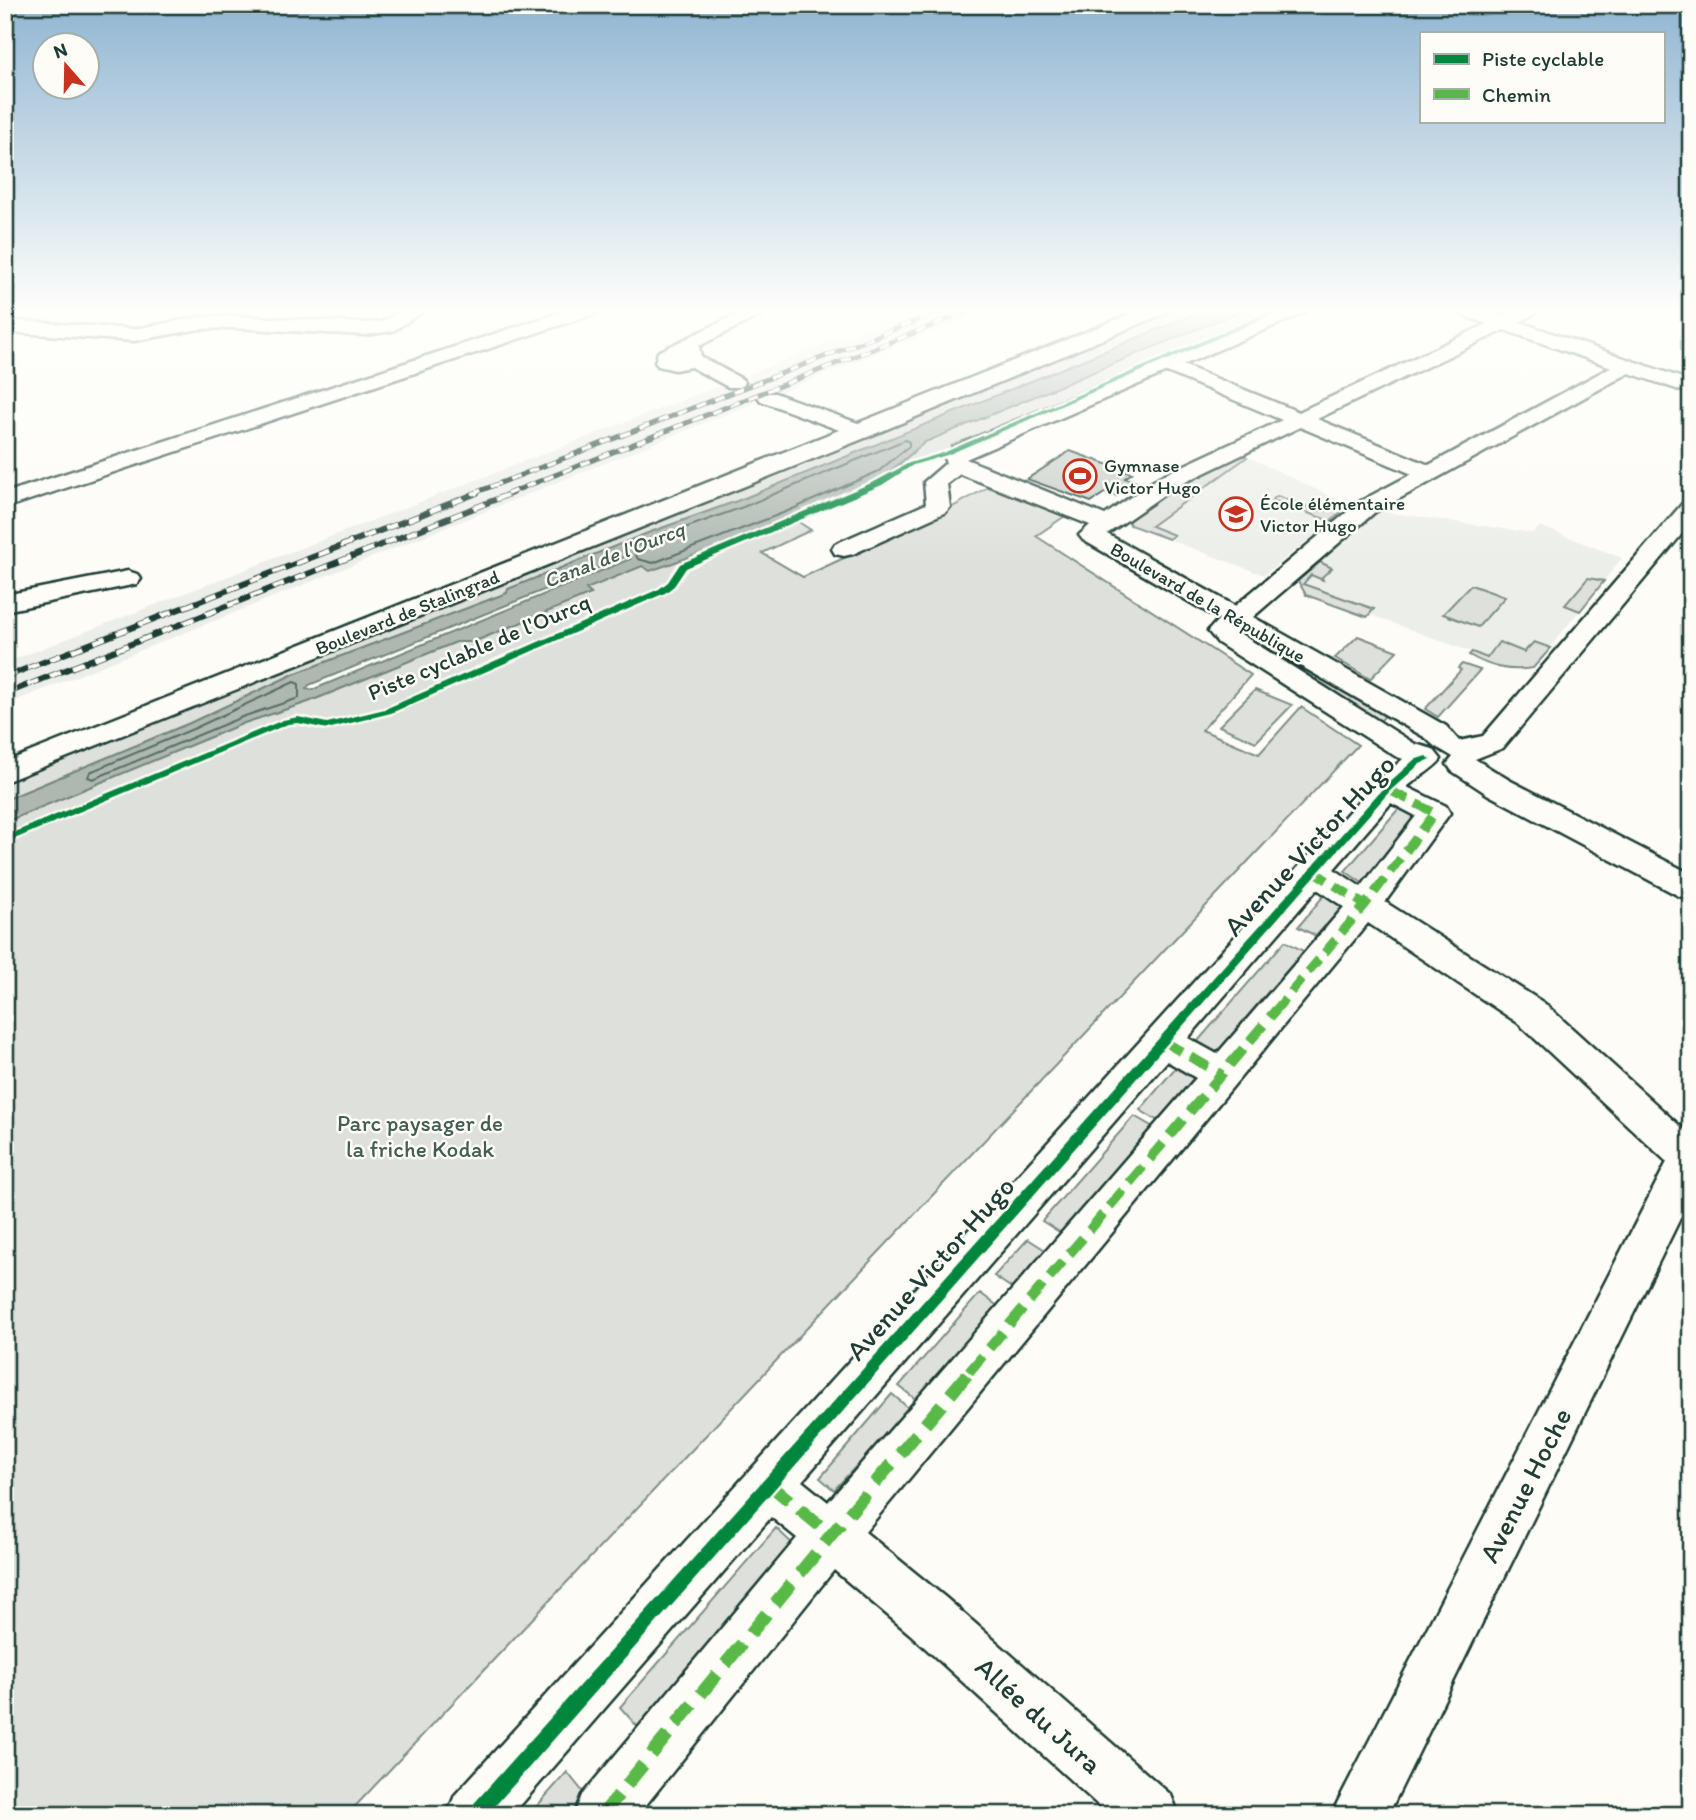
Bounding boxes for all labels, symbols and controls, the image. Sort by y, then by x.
north arrow [32,32,102,102]
legend [1420,32,1664,122]
text: N [50,37,70,63]
text: Piste cyclable [1482,46,1604,71]
text: Chemin [1482,82,1551,107]
place label: Gymnase Victor Hugo [1104,454,1201,499]
sports icon: Gymnase Victor Hugo [1061,457,1099,495]
place label: École élémentaire Victor Hugo [1260,492,1405,537]
school or university icon: École élémentaire Victor Hugo [1217,495,1255,533]
water label: Canal de l'Ourcq [540,516,689,593]
street label: Boulevard de la République [1106,537,1309,668]
street label: Boulevard de Stalingrad [312,565,502,660]
street label: Piste cyclable de l'Ourcq [363,587,595,707]
street label: Avenue Victor Hugo [1216,747,1402,943]
park label: Parc paysager de la friche Kodak [337,1109,503,1163]
street label: Avenue Victor Hugo [838,1169,1022,1367]
street label: Avenue Hoche [1471,1402,1579,1568]
street label: Allée du Jura [969,1649,1110,1781]

